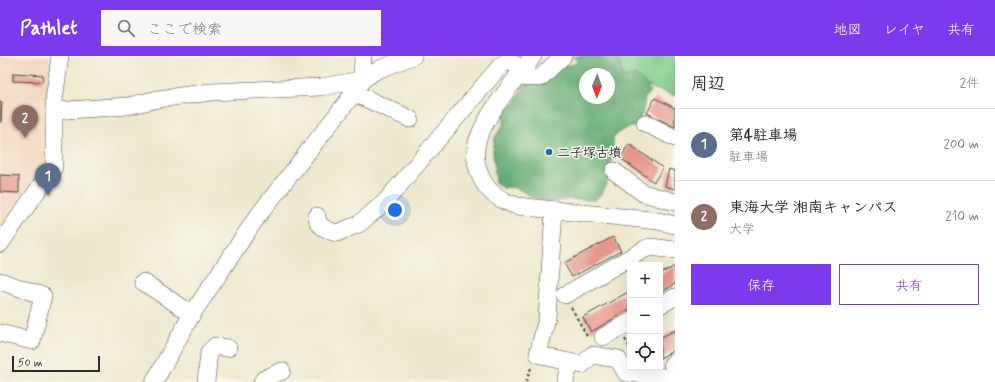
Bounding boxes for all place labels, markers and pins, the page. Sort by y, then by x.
pin: 2 [12,105,38,138]
place label: 二子塚古墳 [557,145,622,162]
marker: 二子塚古墳 [544,147,554,157]
pin: 1 [35,163,61,196]

